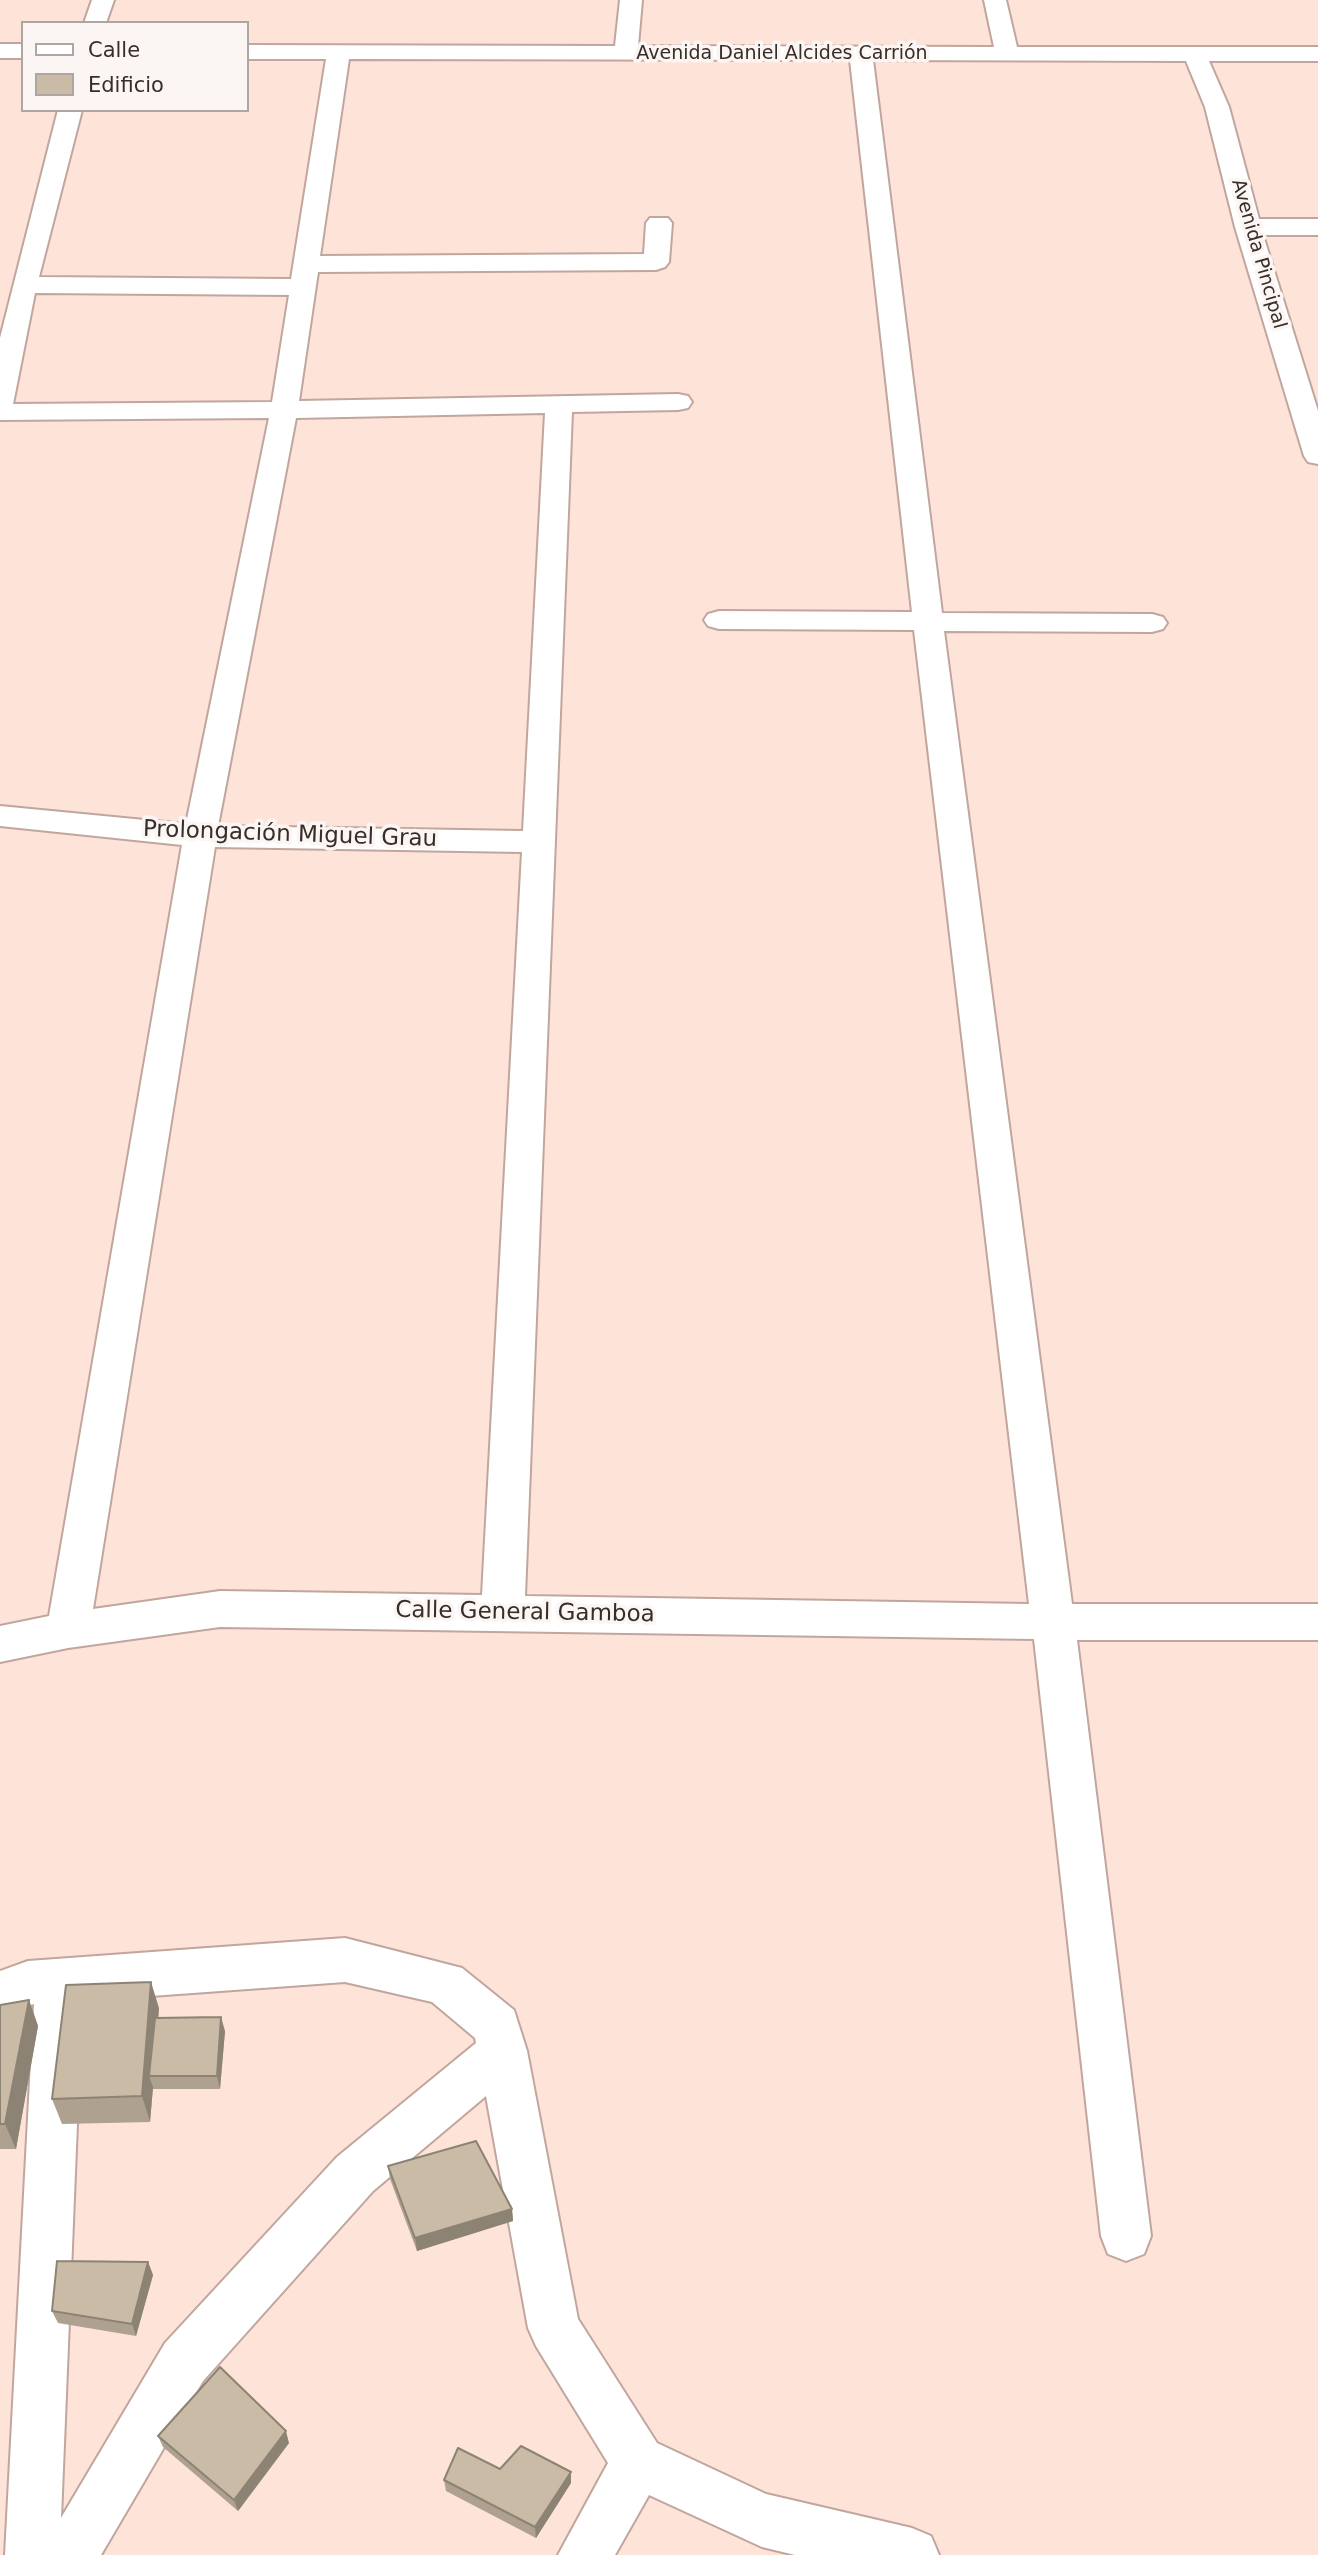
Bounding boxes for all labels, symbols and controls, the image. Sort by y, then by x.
legend [21,21,248,112]
text: Calle [88,38,140,62]
street label: Avenida Daniel Alcides Carrión [636,43,928,65]
text: Edificio [88,73,164,97]
street label: Avenida Pincipal [1226,176,1290,332]
street label: Prolongación Miguel Grau [142,816,438,854]
street label: Calle General Gamboa [395,1597,655,1629]

